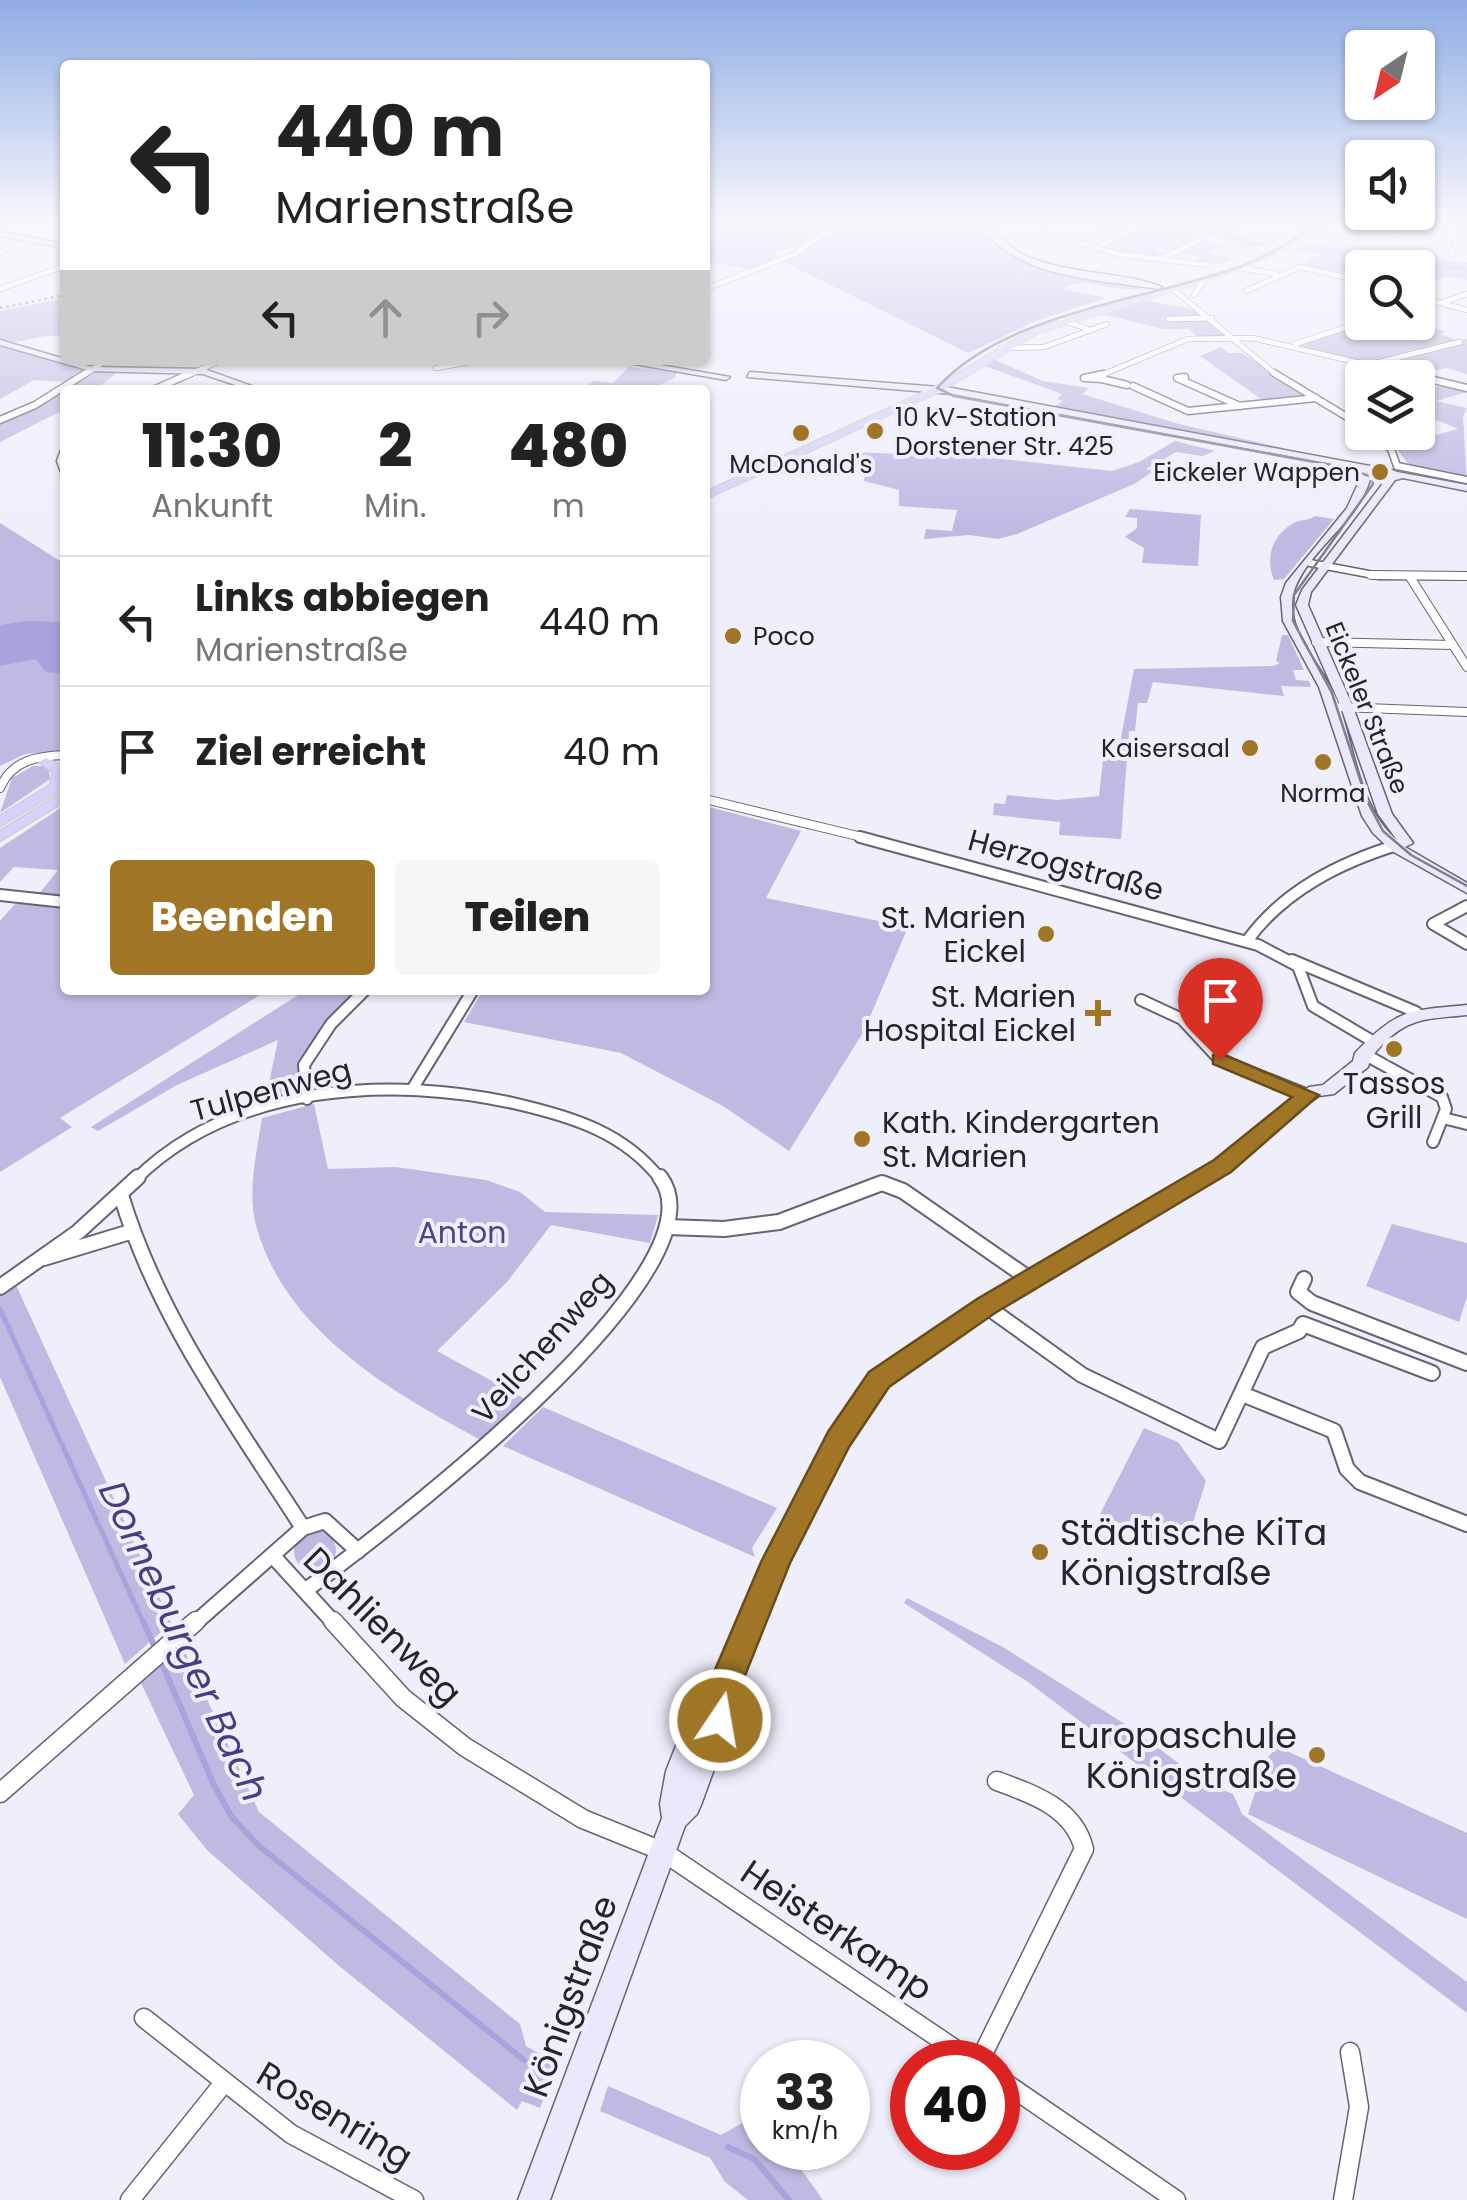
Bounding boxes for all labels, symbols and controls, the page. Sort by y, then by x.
north arrow [1345,30,1435,120]
map controls [1345,30,1435,450]
text: 440 m [275,82,504,181]
icon: left [110,100,240,230]
button: sound [1345,140,1435,230]
text: Marienstraße [275,176,574,239]
button: search [1345,250,1435,340]
icon: left [253,290,308,345]
icon: ahead [358,290,413,345]
icon: right [463,290,518,345]
button: layers [1345,360,1435,450]
place label: 10 kV-Station Dorstener Str. 425 [895,400,1114,464]
text: 11:30 [142,404,282,488]
text: 2 [378,404,412,488]
text: 480 [508,404,628,488]
marker: 10 kV-Station Dorstener Str. 425 [864,420,886,442]
marker: McDonald's [790,422,812,444]
place label: McDonald's [729,447,873,482]
place label: Eickeler Wappen [1153,455,1360,490]
marker: Eickeler Wappen [1369,461,1391,483]
text: Ankunft [151,483,273,528]
text: Min. [364,483,427,528]
text: m [552,483,585,528]
text: Links abbiegen [195,571,490,624]
icon: left [110,594,165,649]
text: 440 m [539,595,660,648]
street label: Eickeler Straße [1317,617,1417,799]
place label: Poco [753,619,815,654]
marker: Poco [722,625,744,647]
text: Marienstraße [195,627,408,672]
icon: arrive [110,724,165,779]
text: Ziel erreicht [195,725,426,778]
text: 40 m [563,725,660,778]
place label: Kaisersaal [1101,731,1230,766]
marker: Kaisersaal [1239,737,1261,759]
marker: Norma [1312,751,1334,773]
place label: Norma [1280,776,1366,811]
street label: Herzogstraße [963,818,1169,912]
button: Beenden [110,860,375,975]
button: Teilen [395,860,660,975]
place label: St. Marien Eickel [881,896,1026,973]
marker: St. Marien Eickel [1035,923,1057,945]
pin [1178,958,1263,1061]
icon: arrive [1193,973,1248,1028]
place label: St. Marien Hospital Eickel [864,975,1076,1052]
marker: St. Marien Hospital Eickel [1085,1000,1111,1026]
marker: Tassos Grill [1383,1038,1405,1060]
street label: Tulpenweg [186,1048,356,1132]
place label: Tassos Grill [1343,1062,1445,1139]
place label: Kath. Kindergarten St. Marien [882,1101,1160,1178]
marker: Kath. Kindergarten St. Marien [851,1128,873,1150]
park label: Anton [418,1211,506,1254]
street label: Veilchenweg [462,1261,622,1433]
water label: Dorneburger Bach [86,1472,282,1810]
place label: Städtische KiTa Königstraße [1060,1508,1327,1597]
street label: Dahlienweg [293,1536,473,1716]
marker: Städtische KiTa Königstraße [1029,1541,1051,1563]
position arrow [668,1668,772,1772]
place label: Europaschule Königstraße [1059,1711,1297,1800]
marker: Europaschule Königstraße [1306,1744,1328,1766]
street label: Heisterkamp [731,1848,943,2012]
street label: Königstraße [511,1888,629,2104]
speed limit sign: 40 [890,2040,1020,2170]
street label: Rosenring [248,2049,422,2181]
text: 33 [775,2057,835,2128]
text: km/h [772,2113,838,2148]

